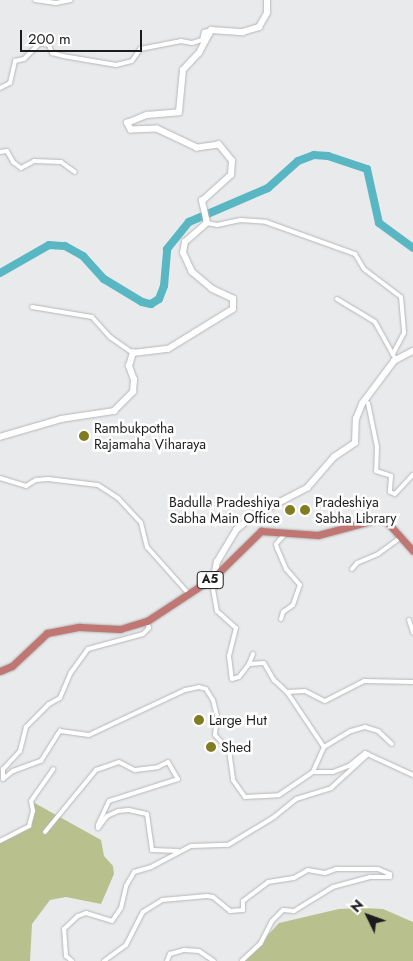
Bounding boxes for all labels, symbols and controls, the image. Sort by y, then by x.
scale bar [22,20,145,52]
text: 200 m [28,28,71,50]
place label: Rambukpotha Rajamaha Viharaya [94,420,206,452]
marker: Rambukpotha Rajamaha Viharaya [78,430,90,442]
place label: Badulla Pradeshiya Sabha Main Office [169,494,280,526]
place label: Pradeshiya Sabha Library [315,494,397,526]
marker: Badulla Pradeshiya Sabha Main Office [284,504,296,516]
marker: Pradeshiya Sabha Library [299,504,311,516]
road number: A5 [196,570,224,590]
place label: Large Hut [209,712,267,728]
marker: Large Hut [193,714,205,726]
place label: Shed [221,739,251,755]
marker: Shed [205,741,217,753]
north arrow [343,891,393,941]
text: N [346,895,368,917]

